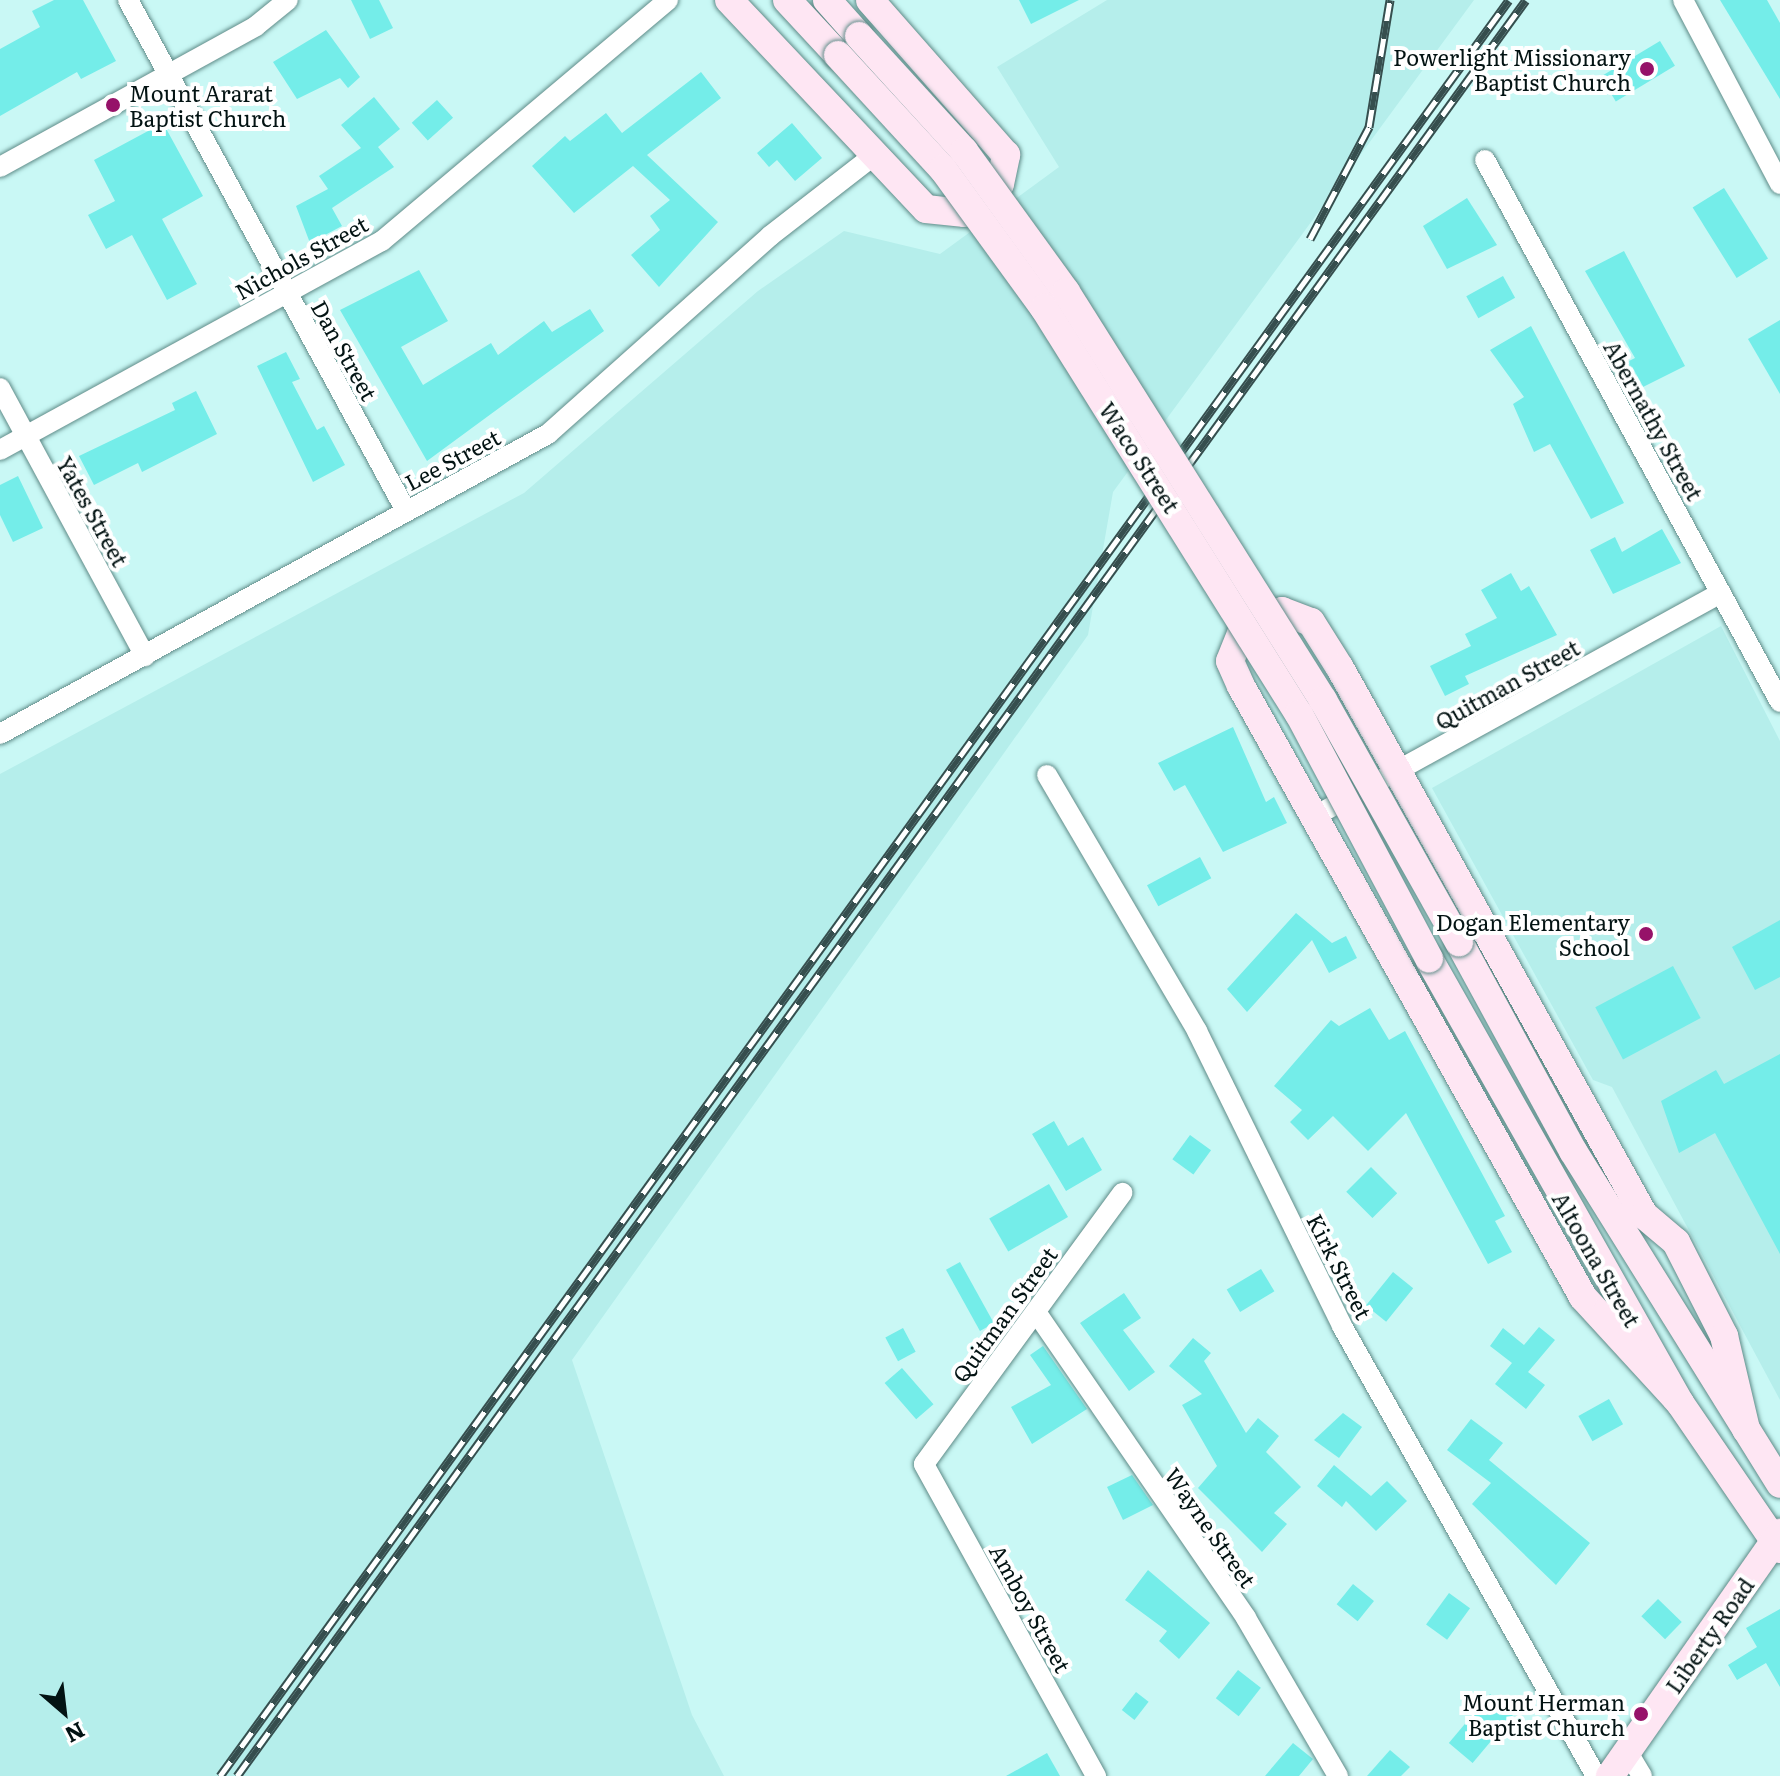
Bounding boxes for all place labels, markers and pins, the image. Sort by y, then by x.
place label: Powerlight Missionary Baptist Church [1393,43,1631,94]
marker: Powerlight Missionary Baptist Church [1638,60,1656,78]
place label: Mount Ararat Baptist Church [129,79,286,130]
marker: Mount Ararat Baptist Church [104,96,122,114]
place label: Dogan Elementary School [1436,908,1630,960]
marker: Dogan Elementary School [1637,925,1655,943]
place label: Mount Herman Baptist Church [1462,1688,1625,1740]
marker: Mount Herman Baptist Church [1632,1705,1650,1723]

